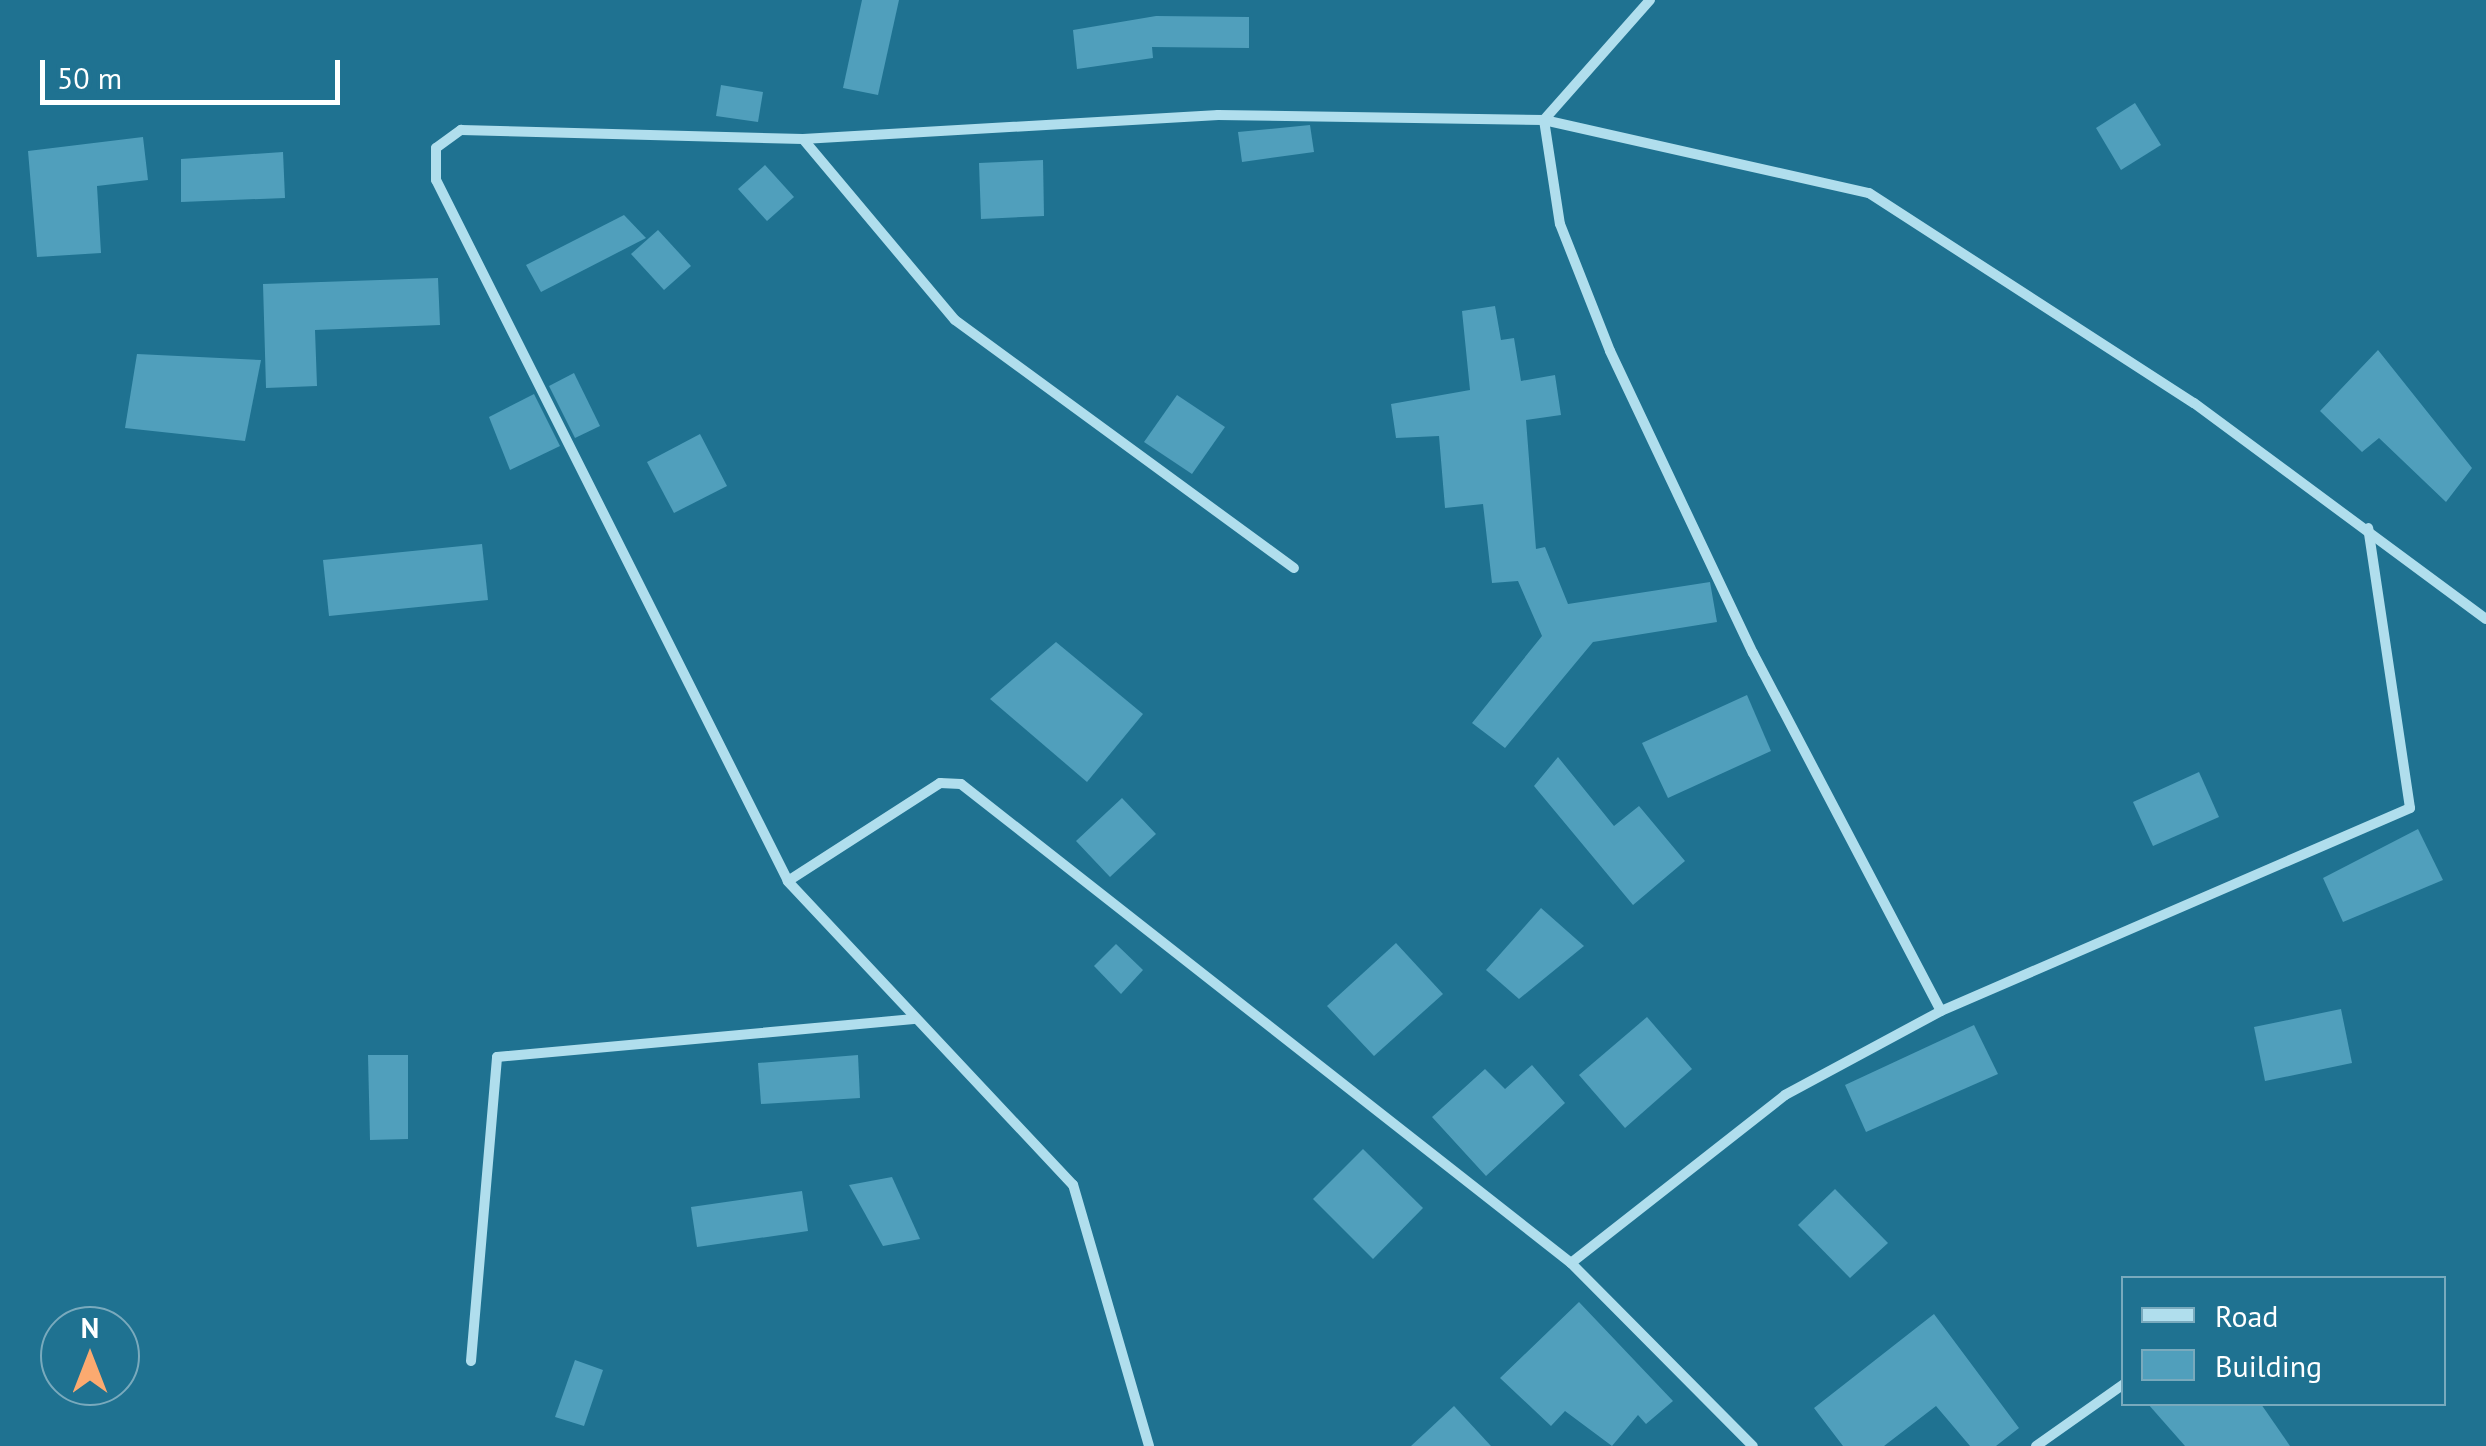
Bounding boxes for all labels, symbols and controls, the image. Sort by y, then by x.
scale bar [45,40,345,102]
text: 50 m [57,58,122,97]
legend [2121,1276,2446,1406]
text: Road [2215,1296,2279,1335]
north arrow [40,1306,140,1406]
text: N [81,1309,99,1346]
text: Building [2215,1346,2322,1385]

